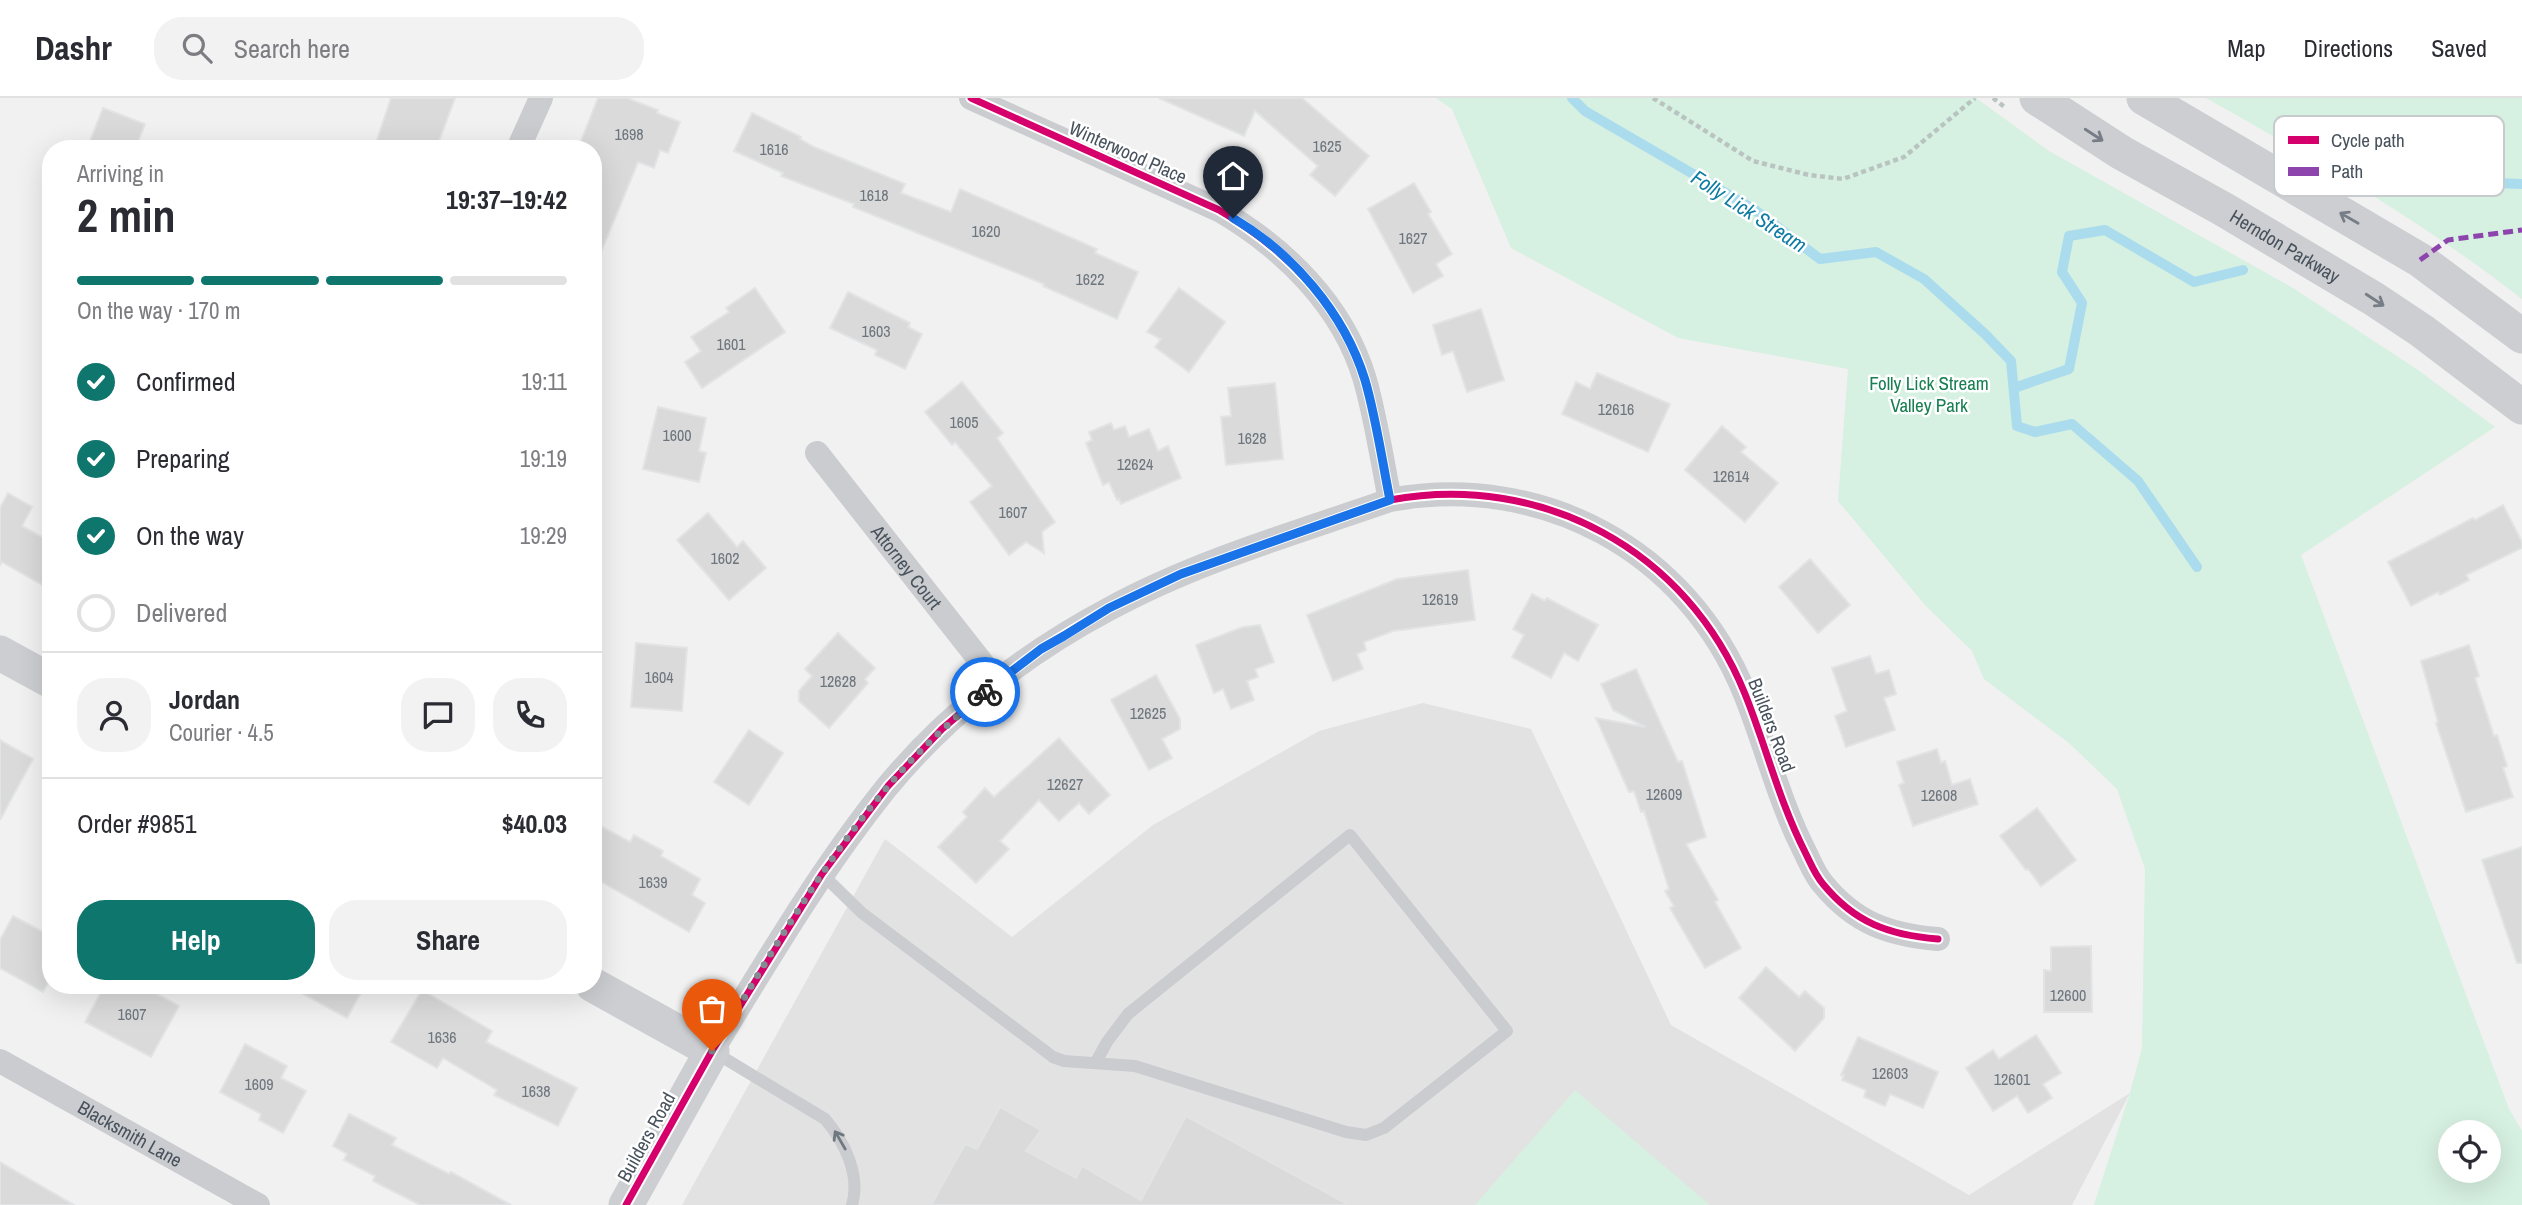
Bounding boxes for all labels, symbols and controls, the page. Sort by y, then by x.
search box [154,17,644,80]
text: Dashr [35,26,112,70]
icon: search [178,29,216,67]
text: Search here [234,31,350,66]
text: Map [2227,32,2265,64]
text: Directions [2303,32,2393,64]
text: Saved [2431,32,2487,64]
street label: Winterwood Place [1065,114,1191,190]
legend [2274,116,2504,196]
house number: 1698 [614,123,644,145]
text: Cycle path [2331,127,2405,153]
one-way arrow [2084,128,2104,142]
house number: 1625 [1312,135,1342,157]
house number: 1616 [759,138,789,160]
pin [1203,146,1263,218]
icon: home [1214,157,1252,195]
text: Arriving in [77,158,164,189]
text: Path [2331,158,2363,184]
water label: Folly Lick Stream [1686,163,1812,259]
text: 19:37–19:42 [446,182,567,217]
text: 2 min [77,184,176,246]
house number: 1618 [859,184,889,206]
street label: Herndon Parkway [2225,203,2345,289]
one-way arrow [2340,211,2360,225]
house number: 1620 [971,220,1001,242]
house number: 1627 [1398,227,1428,249]
house number: 1622 [1075,268,1105,290]
one-way arrow [2365,292,2384,307]
text: On the way · 170 m [77,295,241,326]
house number: 1603 [861,320,891,342]
house number: 1601 [716,333,746,355]
icon: check [77,363,115,401]
text: Confirmed [136,364,236,399]
text: 19:11 [521,366,567,397]
park label: Folly Lick Stream Valley Park [1869,370,1989,418]
house number: 12616 [1598,398,1634,420]
house number: 1605 [949,411,979,433]
house number: 1600 [662,424,692,446]
house number: 1628 [1237,427,1267,449]
icon: check [77,440,115,478]
text: Preparing [136,441,230,476]
text: 19:19 [520,443,567,474]
house number: 12624 [1117,453,1153,475]
house number: 12614 [1713,465,1749,487]
house number: 1607 [998,501,1028,523]
icon: check [77,517,115,555]
text: On the way [136,518,244,553]
street label: Attorney Court [865,519,948,615]
text: 19:29 [520,520,567,551]
house number: 1602 [710,547,740,569]
house number: 12619 [1422,588,1458,610]
text: Delivered [136,595,227,630]
courier [950,657,1020,727]
house number: 1604 [644,666,674,688]
house number: 12628 [820,670,856,692]
icon: bike [966,673,1004,711]
street label: Builders Road [1742,674,1802,776]
button: person [77,678,151,752]
button: chat [401,678,475,752]
button: phone [493,678,567,752]
text: Jordan [169,682,240,717]
house number: 12625 [1130,702,1166,724]
text: Courier · 4.5 [169,717,274,748]
house number: 12627 [1047,773,1083,795]
house number: 12609 [1646,783,1682,805]
house number: 12608 [1921,784,1957,806]
text: Order #9851 [77,806,197,841]
text: $40.03 [502,806,567,841]
house number: 1639 [638,871,668,893]
button: Help [77,900,315,980]
button: Share [329,900,567,980]
pin [682,979,742,1051]
house number: 12600 [2050,984,2086,1006]
icon: bag [693,990,731,1028]
house number: 1607 [117,1003,147,1025]
house number: 1636 [427,1026,457,1048]
house number: 12603 [1872,1062,1908,1084]
house number: 12601 [1994,1068,2031,1090]
house number: 1609 [244,1073,274,1095]
house number: 1638 [521,1080,551,1102]
street label: Builders Road [611,1088,681,1186]
street label: Blacksmith Lane [73,1094,187,1173]
map controls [2438,1120,2501,1183]
button: locate [2438,1120,2501,1183]
one-way arrow [833,1130,847,1150]

